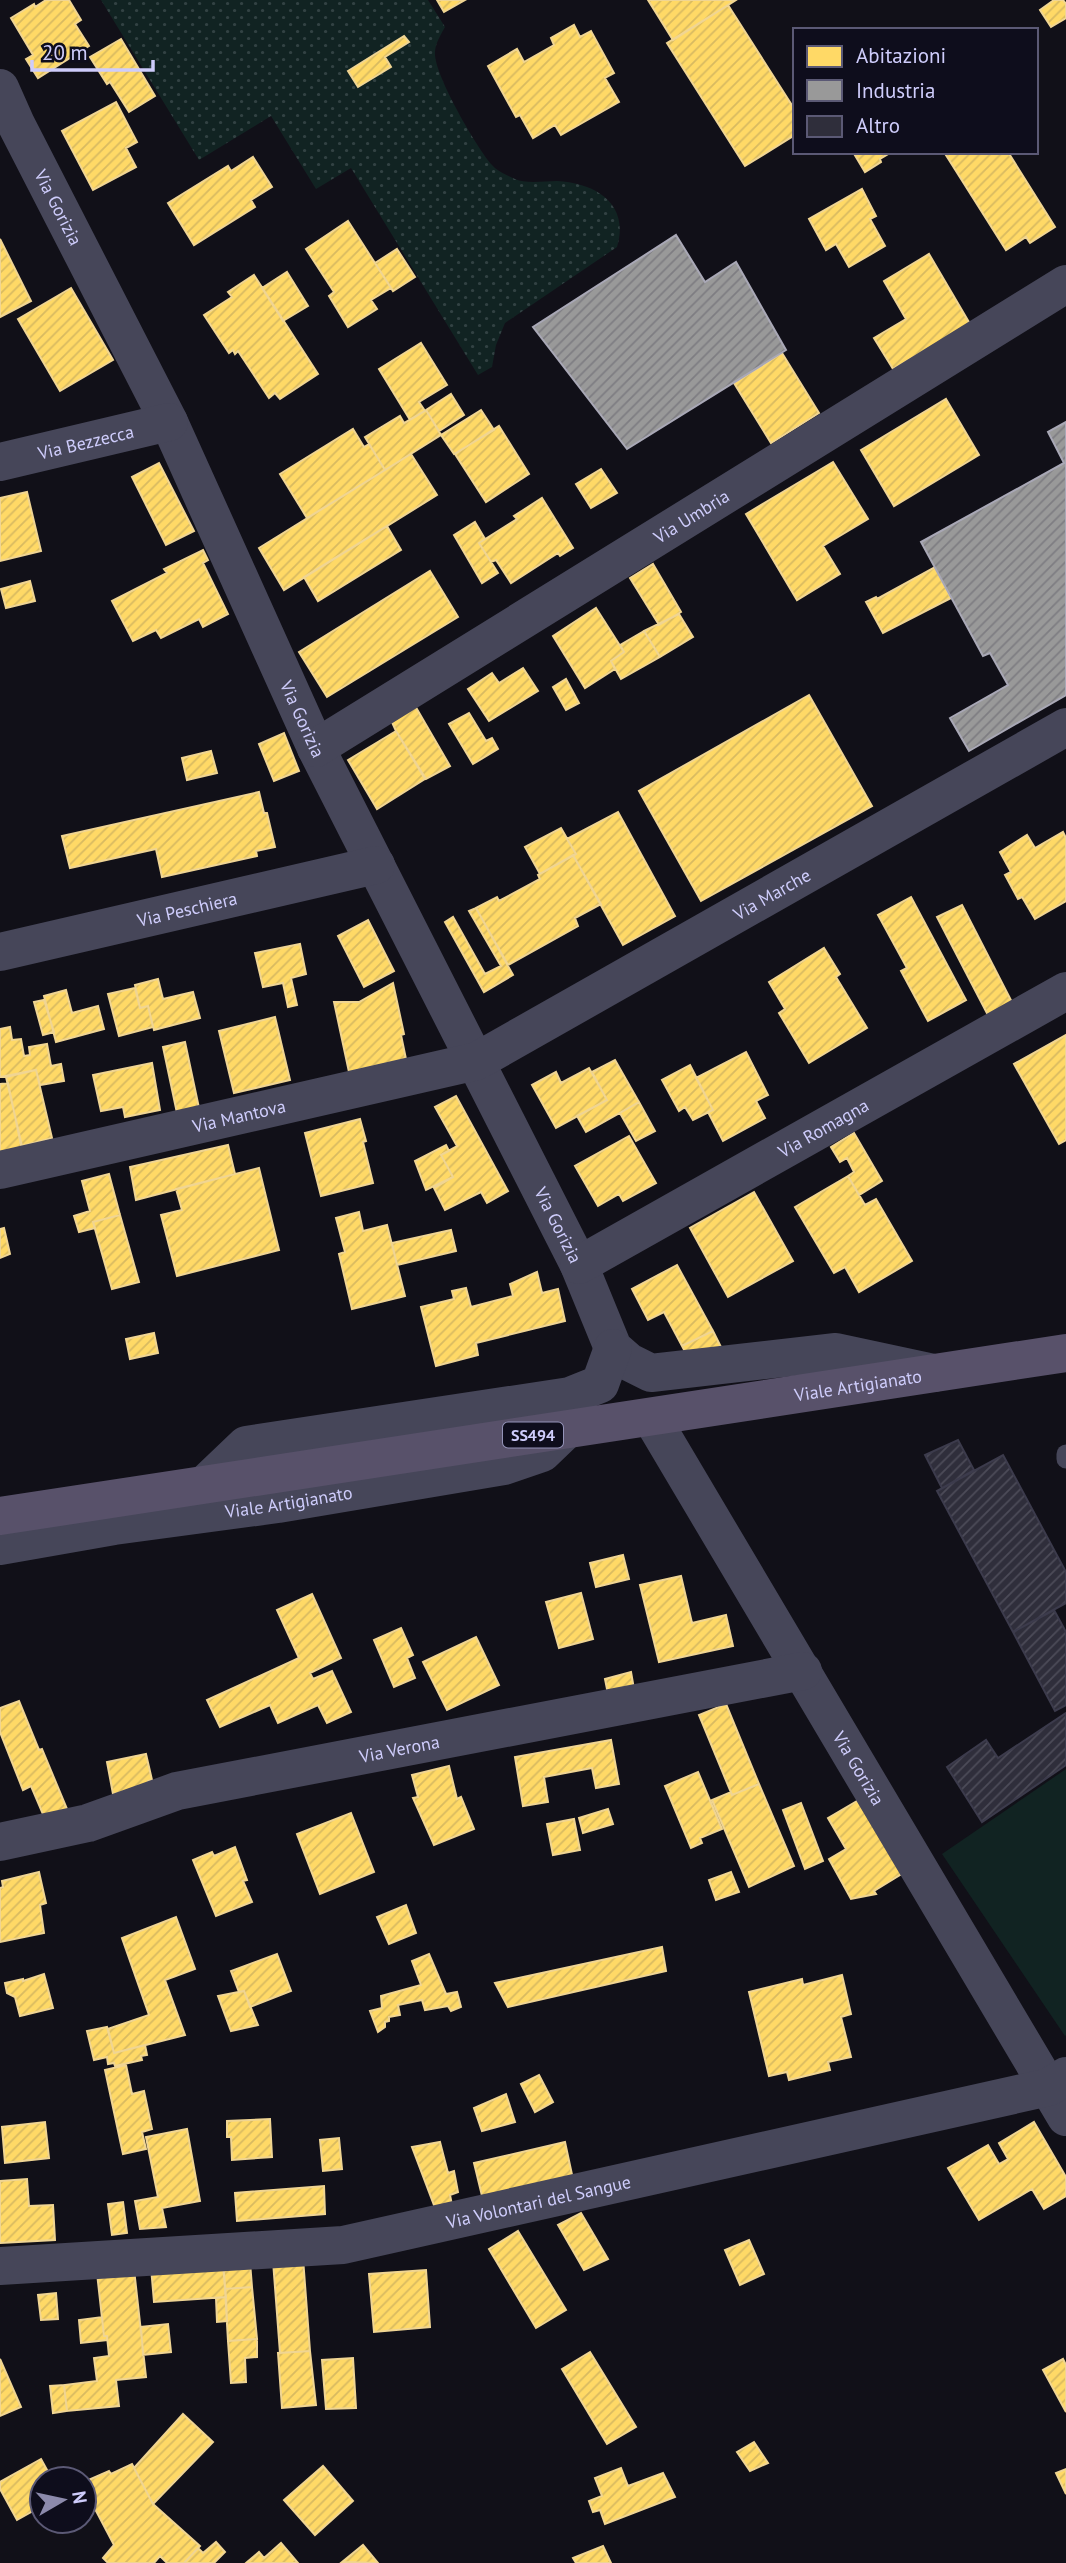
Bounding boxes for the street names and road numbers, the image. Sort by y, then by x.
street label: Via Gorizia [29,165,88,249]
street label: Via Bezzecca [34,419,136,464]
street label: Via Umbria [648,484,733,549]
street label: Via Gorizia [275,676,330,761]
street label: Via Marche [728,863,814,925]
street label: Via Peschiera [134,886,239,932]
street label: Via Romagna [773,1093,872,1163]
street label: Via Mantova [189,1094,288,1137]
street label: Via Gorizia [529,1182,587,1267]
street label: Viale Artigianato [792,1364,923,1406]
road number: SS494 [503,1422,563,1448]
street label: Viale Artigianato [222,1480,354,1523]
street label: Via Gorizia [828,1726,890,1809]
street label: Via Verona [356,1729,441,1768]
street label: Via Volontari del Sangue [443,2169,633,2233]

